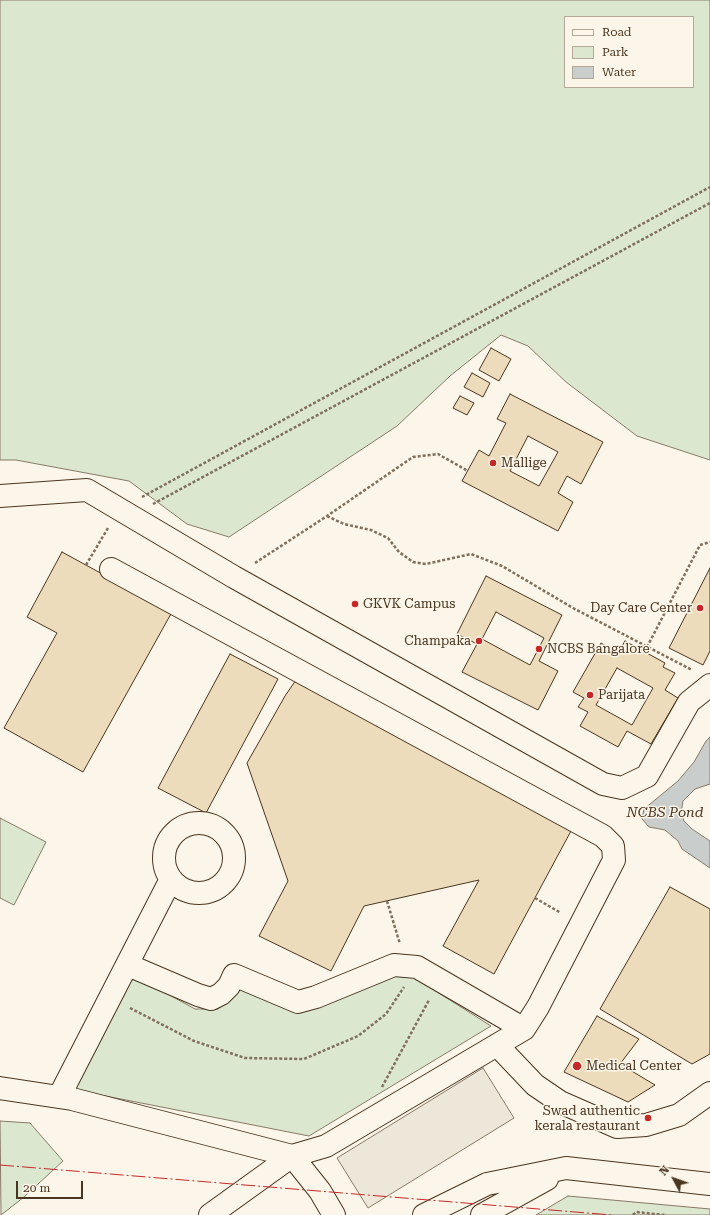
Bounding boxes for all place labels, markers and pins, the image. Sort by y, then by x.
place label: Mallige [501,455,547,471]
marker: Mallige [488,458,498,468]
place label: GKVK Campus [363,596,455,612]
marker: GKVK Campus [350,599,360,609]
place label: Day Care Center [590,600,692,616]
marker: Day Care Center [695,603,705,613]
place label: Champaka [404,633,471,649]
marker: Champaka [474,636,484,646]
place label: NCBS Bangalore [547,641,650,657]
marker: NCBS Bangalore [534,644,544,654]
place label: Parijata [598,687,645,703]
marker: Parijata [585,690,595,700]
place label: Medical Center [586,1058,682,1074]
marker: Medical Center [571,1060,583,1072]
place label: Swad authentic kerala restaurant [535,1103,640,1134]
marker: Swad authentic kerala restaurant [643,1113,653,1123]

